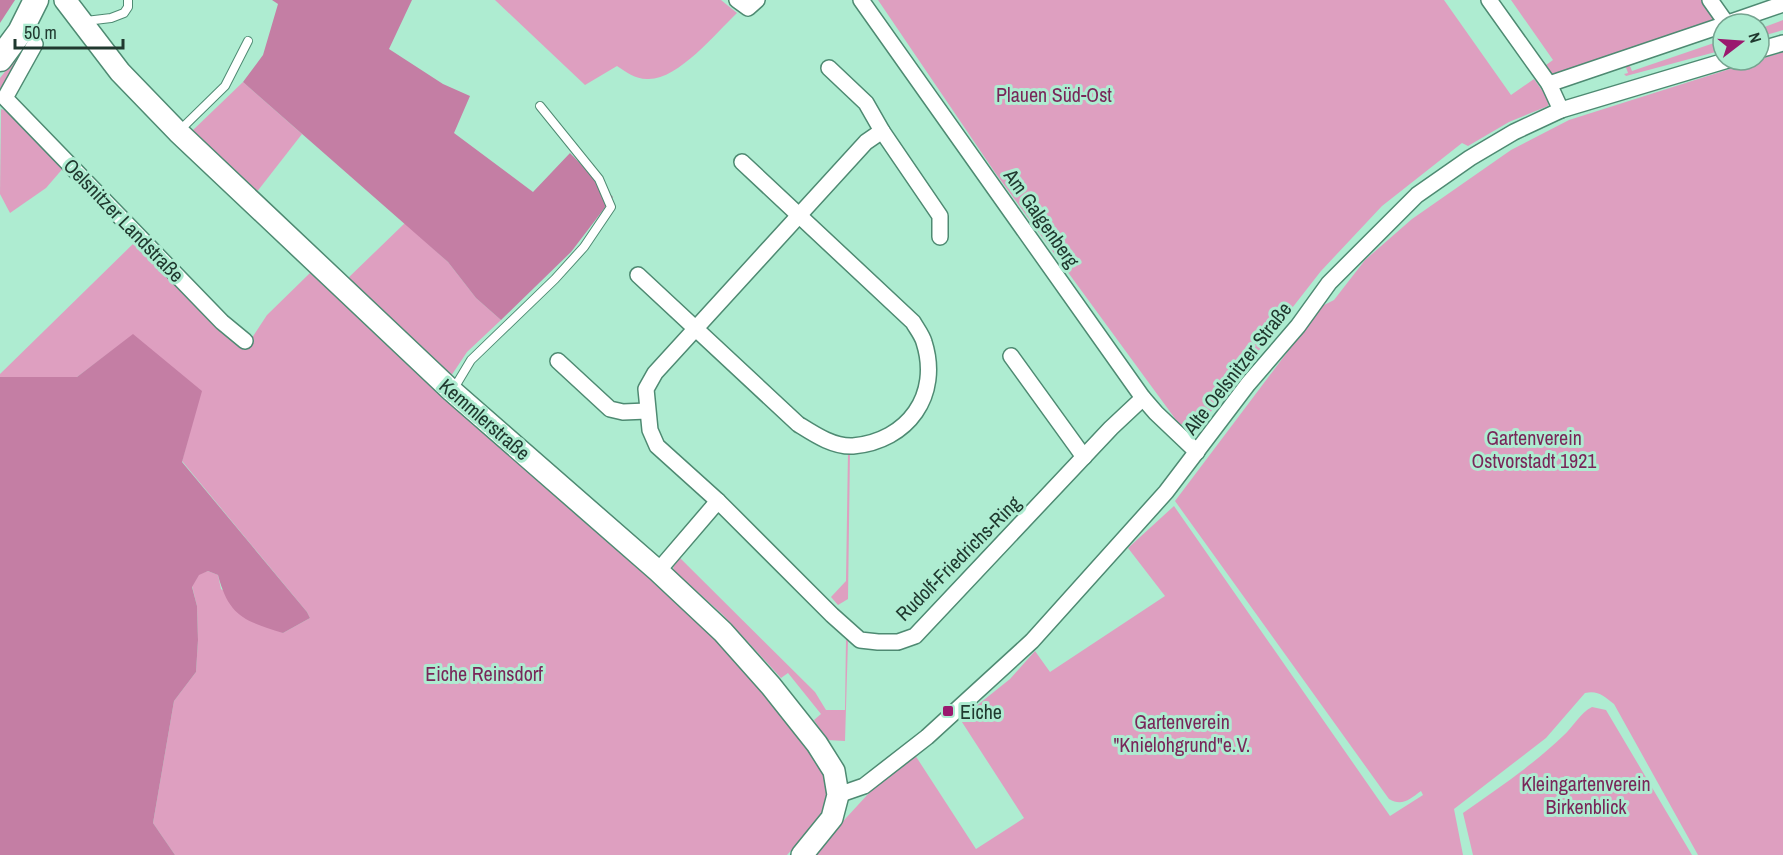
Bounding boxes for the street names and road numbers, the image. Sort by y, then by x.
street label: Oelsnitzer Landstraße [58,152,190,288]
street label: Am Galgenberg [997,162,1086,273]
street label: Alte Oelsnitzer Straße [1176,296,1297,441]
street label: Kemmlerstraße [434,372,536,466]
street label: Rudolf-Friedrichs-Ring [889,489,1027,627]

